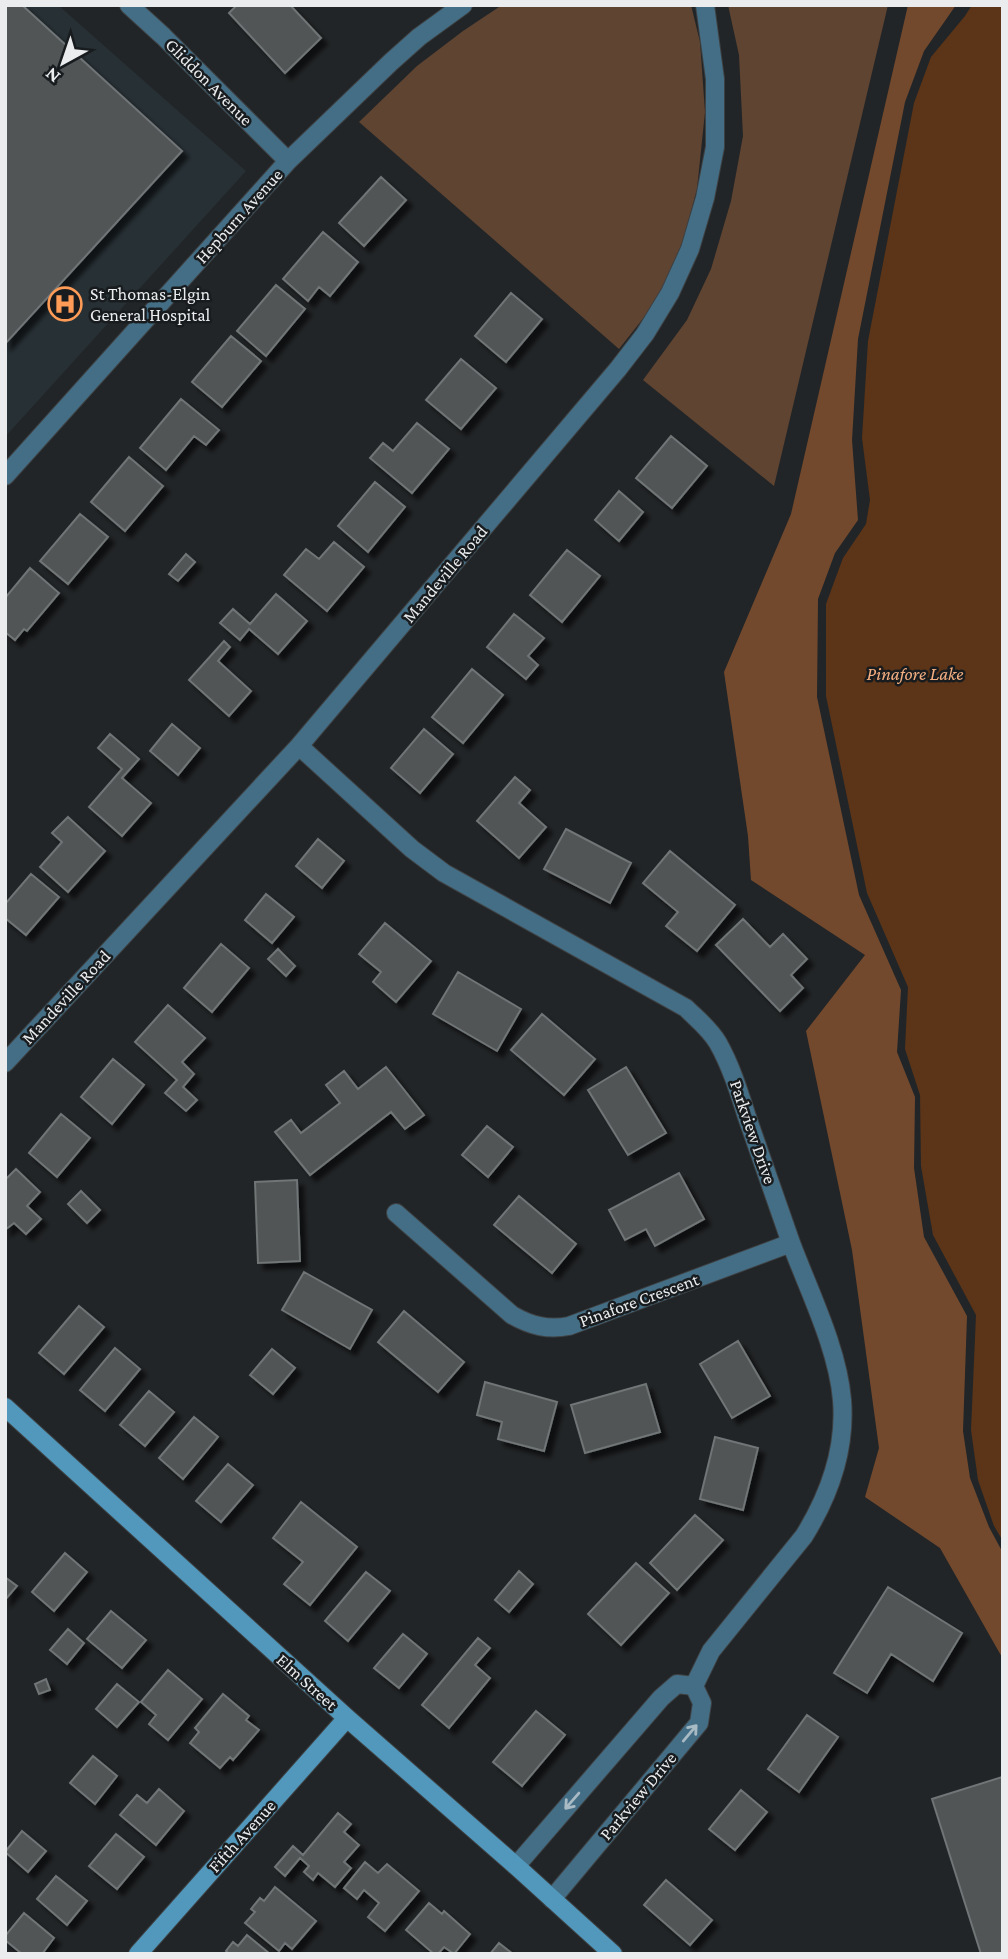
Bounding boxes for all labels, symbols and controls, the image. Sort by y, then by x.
north arrow [28,28,98,98]
street label: Gliddon Avenue [161,34,257,130]
text: N [41,63,64,88]
street label: Hepburn Avenue [191,165,287,267]
place label: St Thomas-Elgin General Hospital [90,284,211,325]
hospital icon: St Thomas-Elgin General Hospital [46,285,84,323]
street label: Mandeville Road [399,521,492,627]
water label: Pinafore Lake [867,663,963,684]
street label: Mandeville Road [18,946,115,1048]
street label: Parkview Drive [726,1078,780,1187]
street label: Pinafore Crescent [576,1269,702,1331]
street label: Elm Street [273,1650,342,1715]
one-way arrow [682,1725,698,1743]
street label: Parkview Drive [596,1748,681,1844]
one-way arrow [564,1792,580,1810]
street label: Fifth Avenue [204,1795,280,1876]

